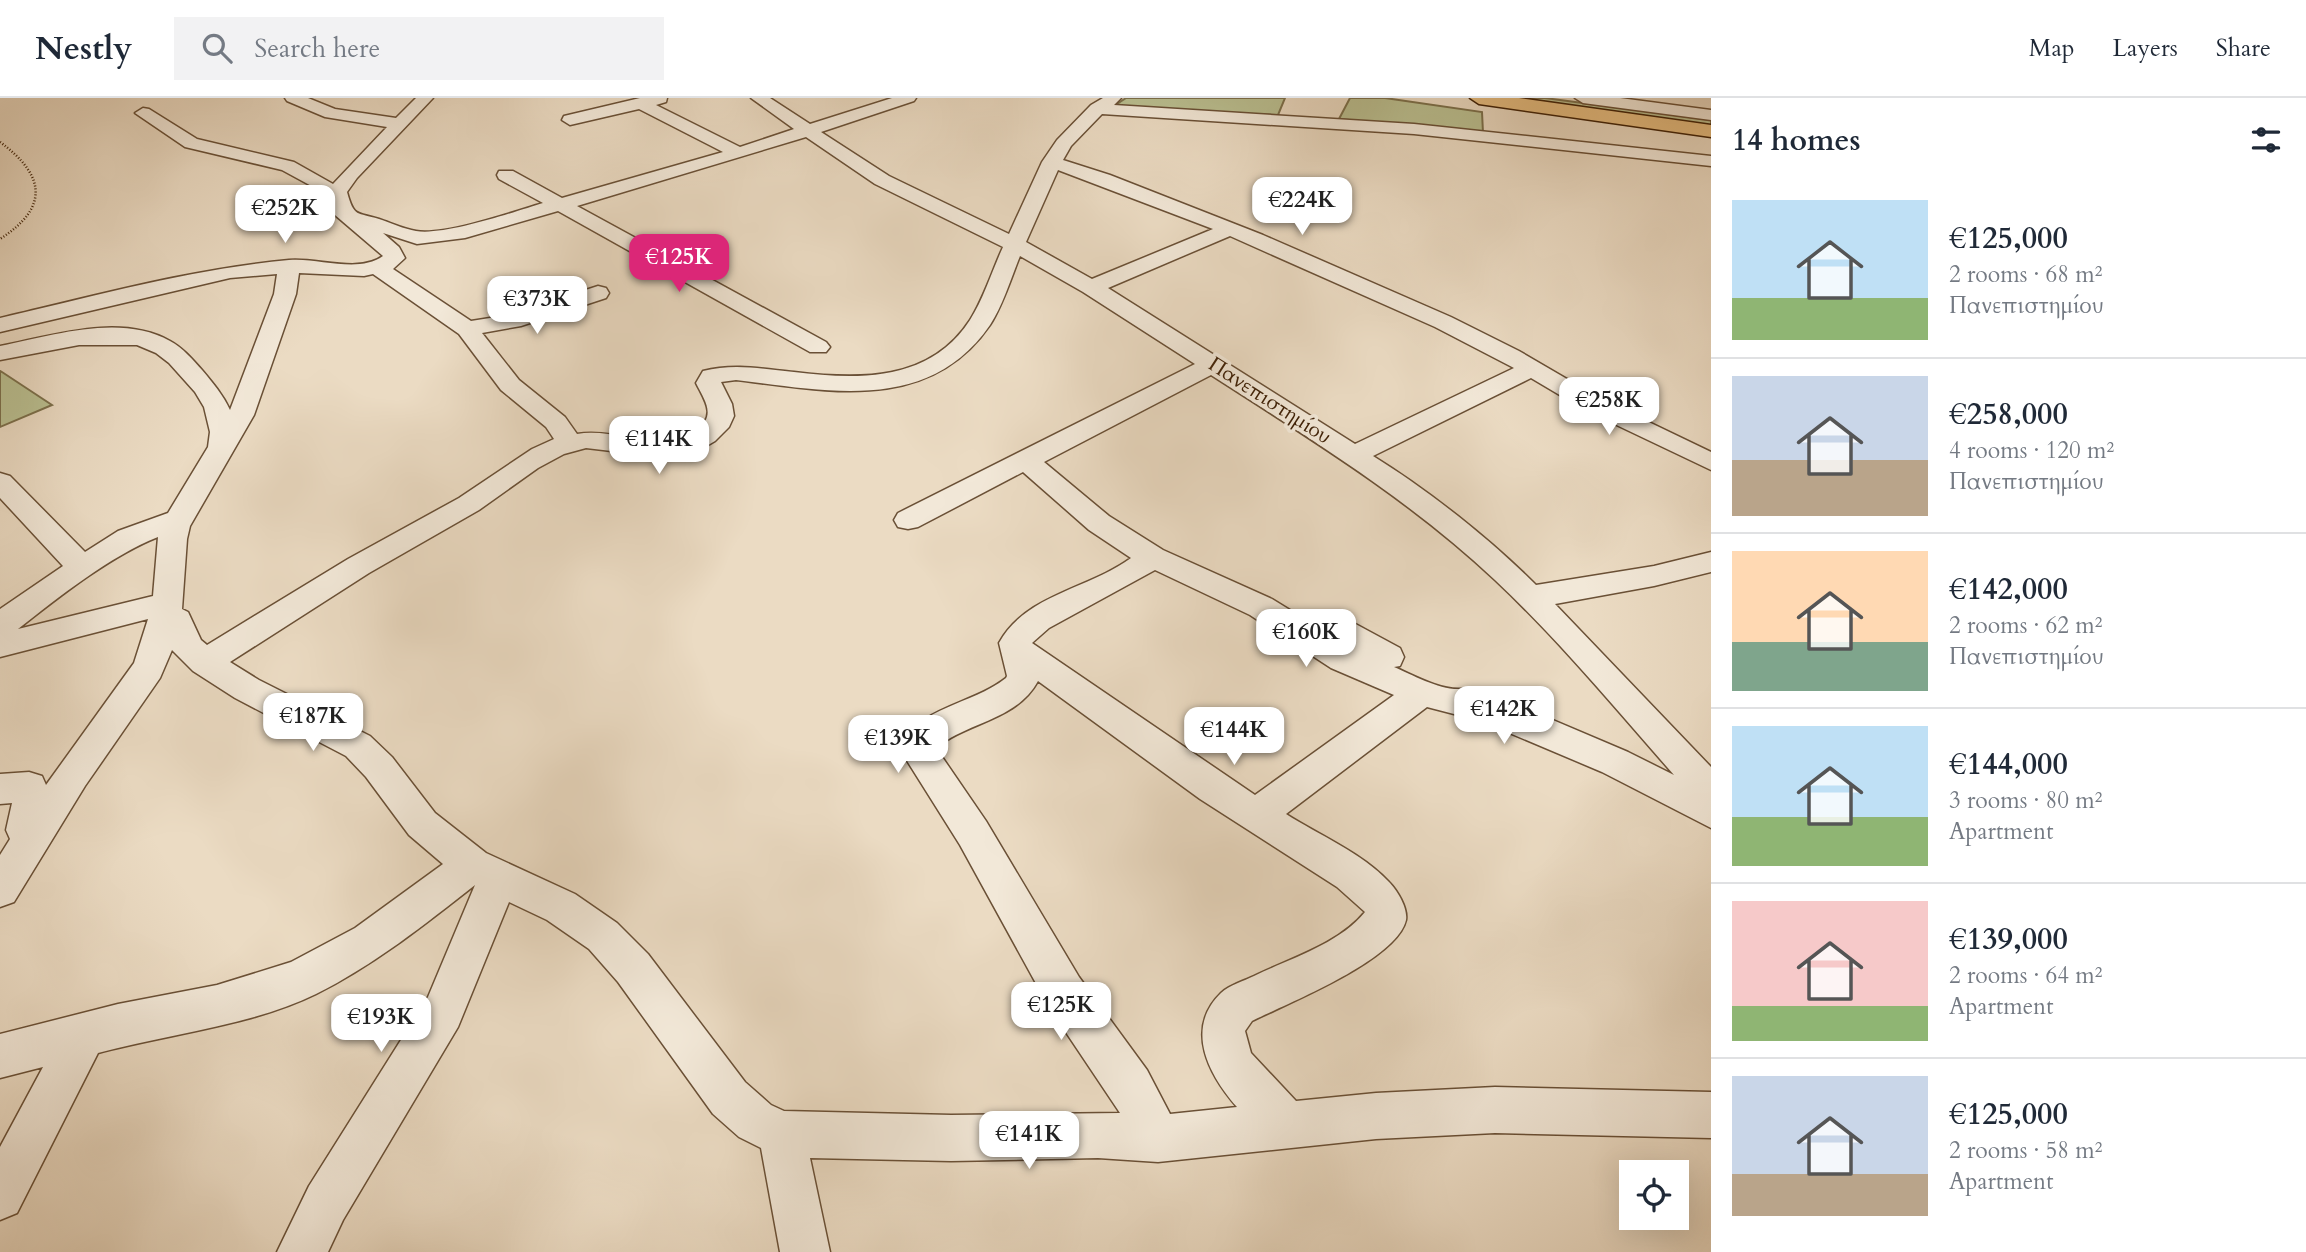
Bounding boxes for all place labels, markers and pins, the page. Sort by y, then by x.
pin: €224K [1253,178,1351,237]
pin: €252K [236,186,334,245]
pin: €125K [630,234,728,294]
pin: €373K [488,276,586,336]
pin: €258K [1560,378,1658,437]
pin: €114K [610,416,708,476]
pin: €160K [1257,610,1355,669]
pin: €142K [1455,686,1553,746]
pin: €187K [264,694,362,753]
pin: €144K [1185,708,1283,767]
pin: €139K [849,716,947,775]
pin: €125K [1012,982,1110,1042]
pin: €193K [332,995,430,1054]
pin: €141K [980,1112,1078,1171]

